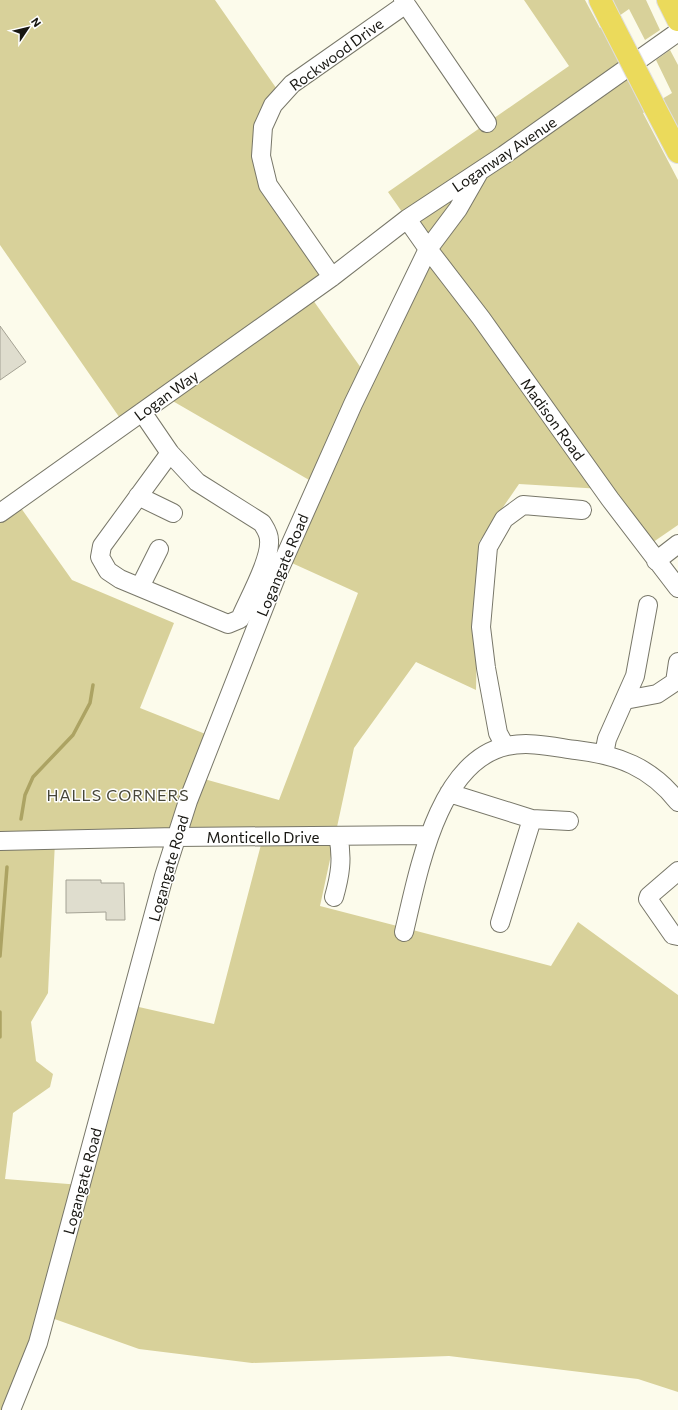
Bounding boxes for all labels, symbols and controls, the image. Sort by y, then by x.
north arrow [8,8,48,48]
street label: Rockwood Drive [286,14,386,94]
text: N [29,15,44,29]
street label: Loganway Avenue [448,112,560,196]
street label: Logan Way [130,366,202,424]
street label: Madison Road [517,375,589,463]
street label: Logangate Road [252,511,312,619]
district label: HALLS CORNERS [46,785,190,804]
street label: Logangate Road [144,813,192,923]
street label: Monticello Drive [207,828,320,846]
street label: Logangate Road [59,1126,105,1236]

